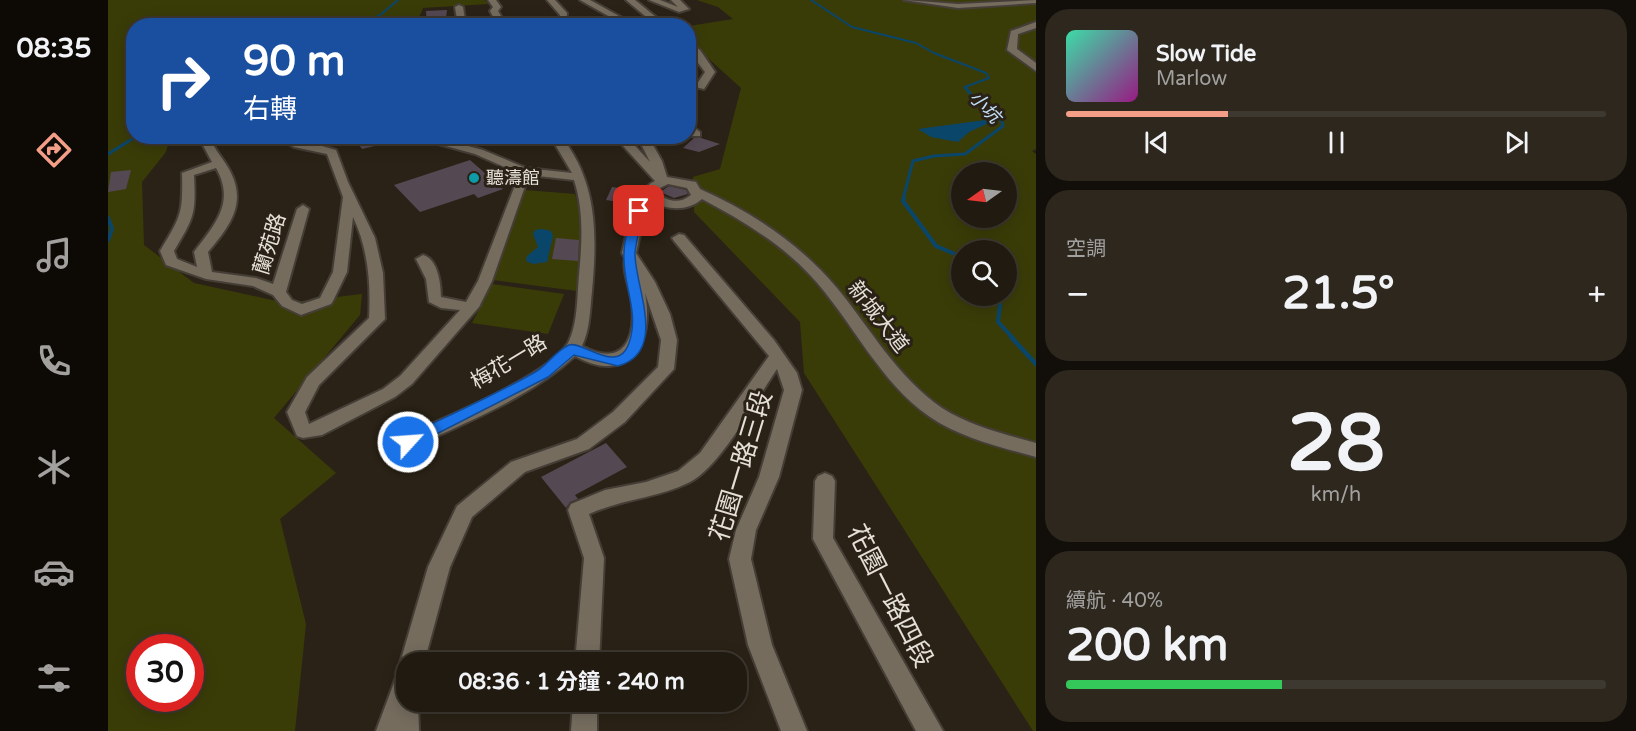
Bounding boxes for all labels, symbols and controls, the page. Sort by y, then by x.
text: 08:35 [17,32,91,65]
text: 90 m [243,36,345,87]
text: Slow Tide [1156,41,1256,67]
icon: right [144,42,222,120]
text: Marlow [1156,67,1227,91]
water label: 小坑 [965,86,1008,130]
text: 右轉 [243,93,297,126]
icon: previous [1140,126,1173,159]
icon: pause [1320,126,1353,159]
icon: next [1500,126,1533,159]
icon: directions [33,129,75,171]
north arrow [951,162,1017,228]
map controls [951,162,1017,306]
place label: 聽濤館 [486,167,540,189]
marker: 聽濤館 [467,171,481,185]
pin [613,185,664,236]
icon: arrive [622,194,655,227]
street label: 蘭苑路 [249,210,291,278]
icon: music [33,234,75,276]
text: 空調 [1066,237,1106,261]
button: search [951,240,1017,306]
text: 21.5° [1282,267,1395,321]
text: − [1066,275,1090,314]
text: + [1587,275,1606,314]
street label: 新城大道 [842,276,914,358]
street label: 梅花一路 [467,330,551,394]
icon: phone [33,340,75,382]
street label: 花園一路三段 [703,387,779,545]
text: 28 [1287,397,1385,491]
position arrow [376,410,440,474]
icon: climate [33,446,75,488]
text: km/h [1311,483,1361,507]
street label: 花園一路四段 [841,519,939,673]
icon: car [33,551,75,593]
text: 續航 · 40% [1066,589,1163,613]
text: 200 km [1066,619,1228,673]
speed limit sign: 30 [126,634,204,712]
icon: filters [33,657,75,699]
text: 08:36 · 1 分鐘 · 240 m [458,669,685,695]

